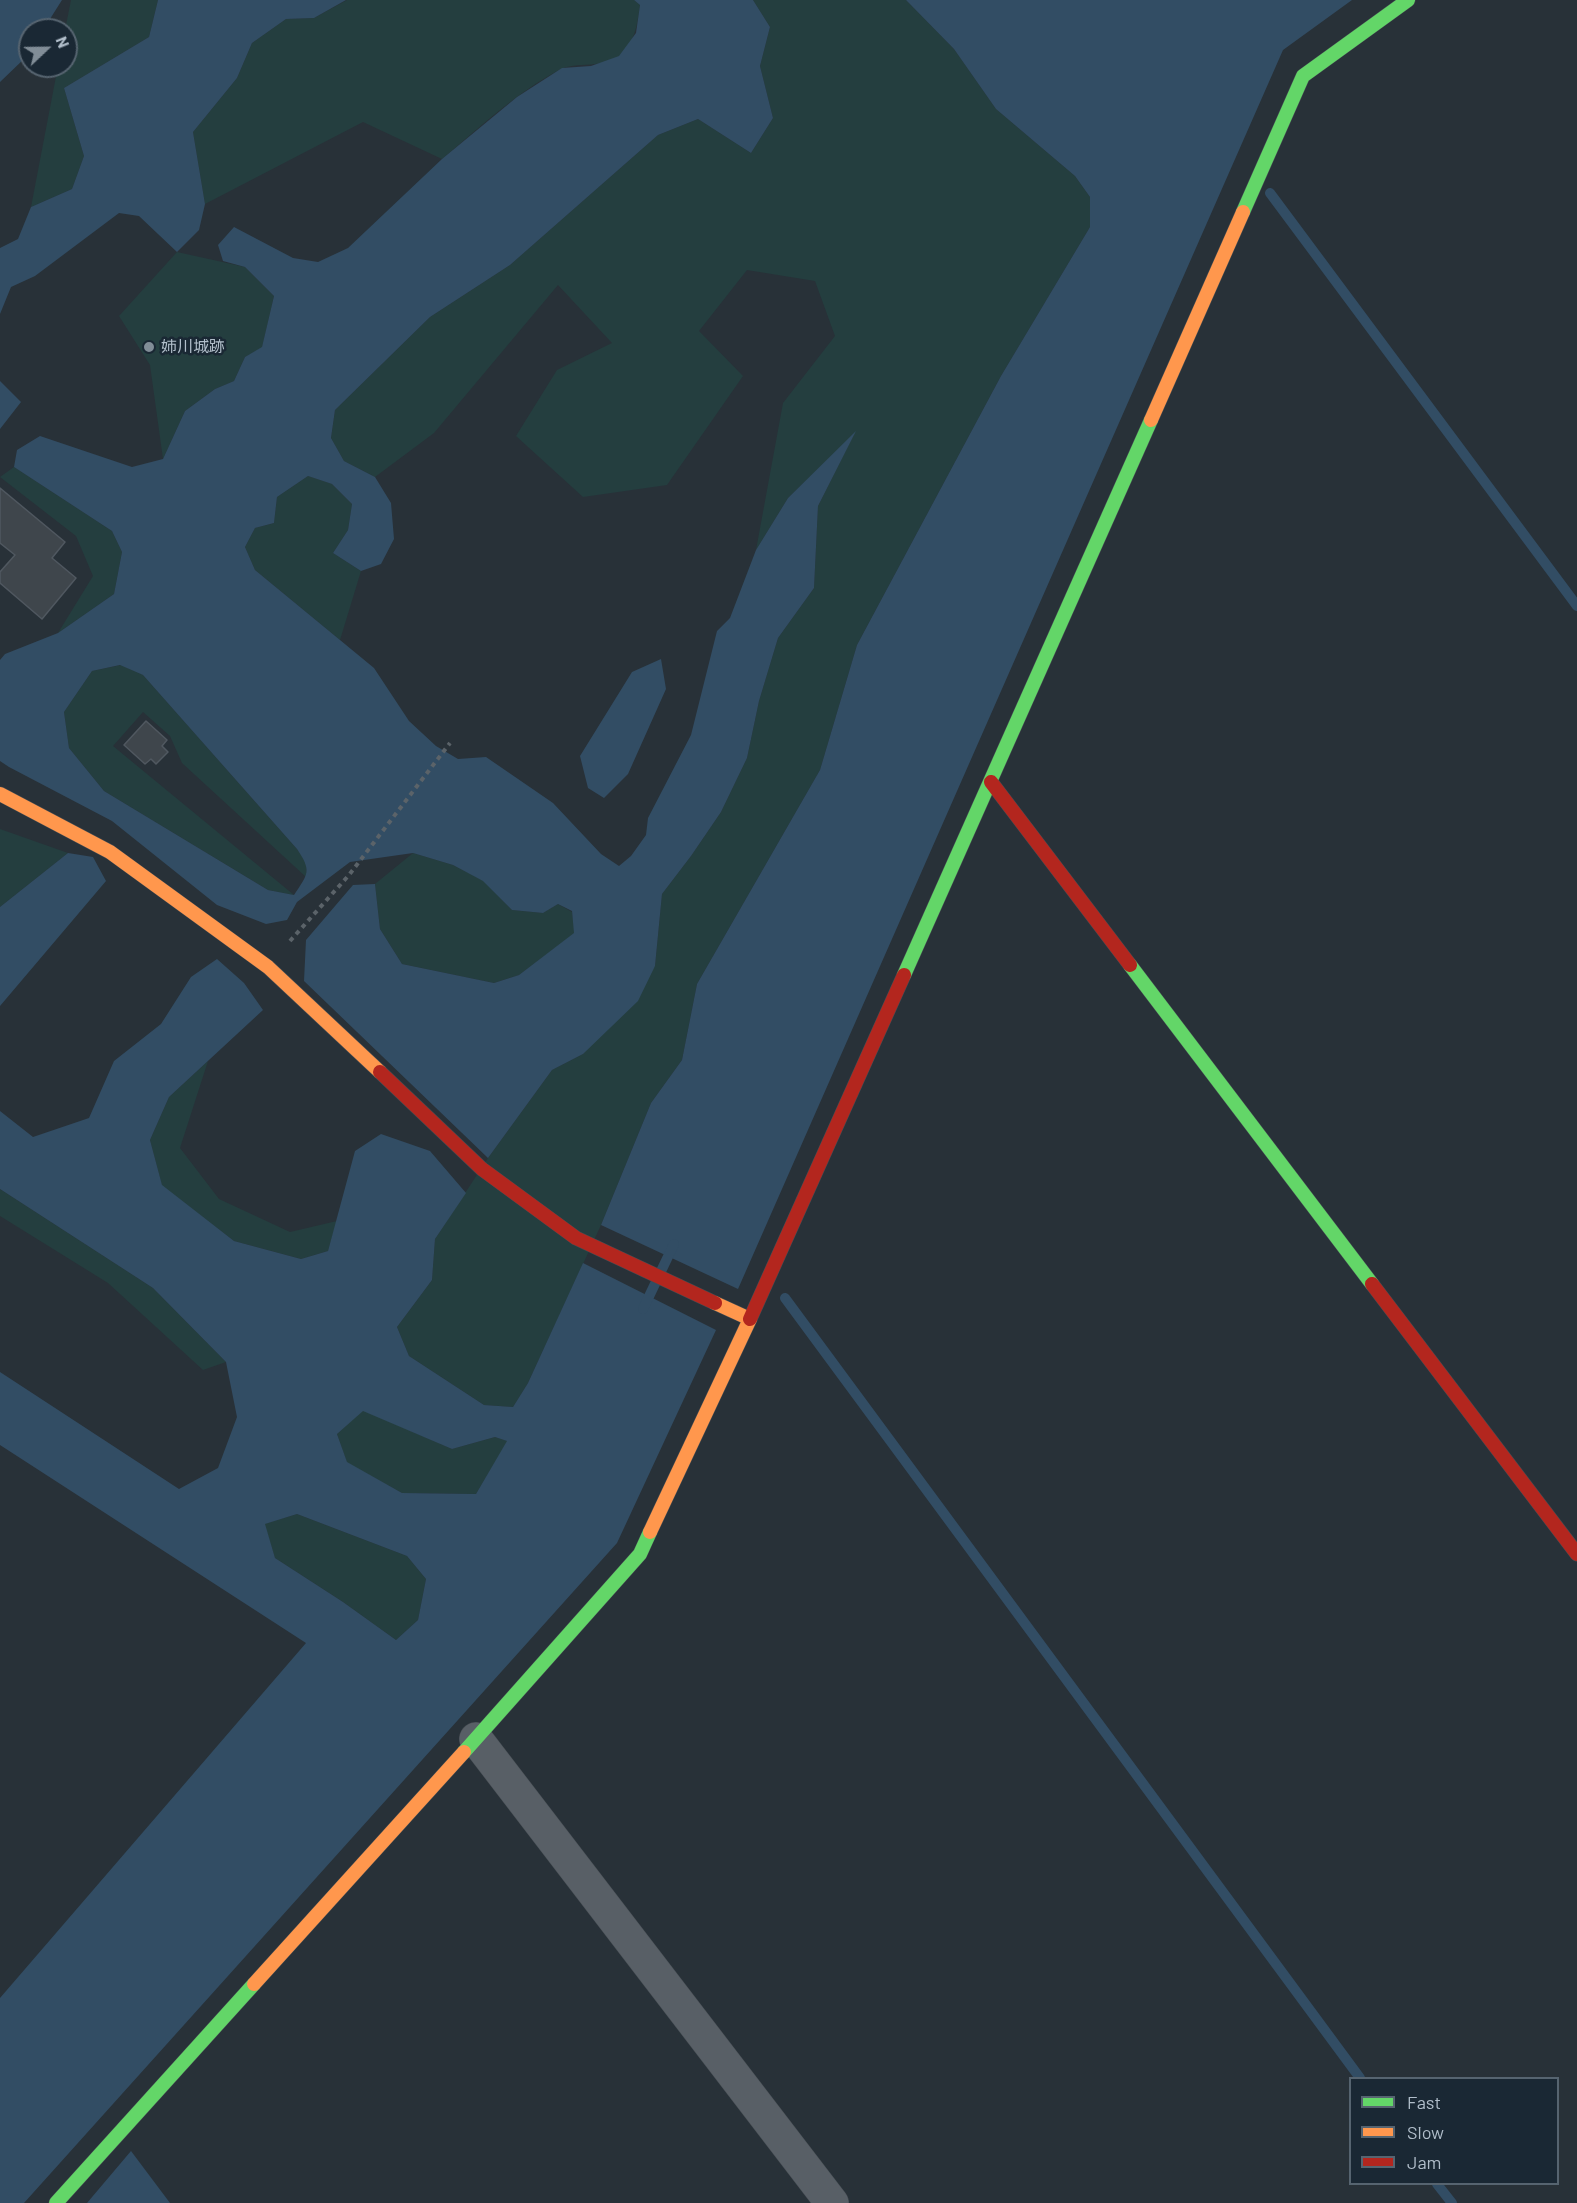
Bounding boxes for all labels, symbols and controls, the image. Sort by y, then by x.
north arrow [18,18,78,78]
text: N [52,33,74,50]
place label: 姉川城跡 [161,337,225,357]
marker: 姉川城跡 [142,340,156,354]
legend [1349,2077,1559,2185]
text: Fast [1407,2091,1441,2113]
text: Slow [1407,2121,1444,2143]
text: Jam [1407,2151,1441,2173]

